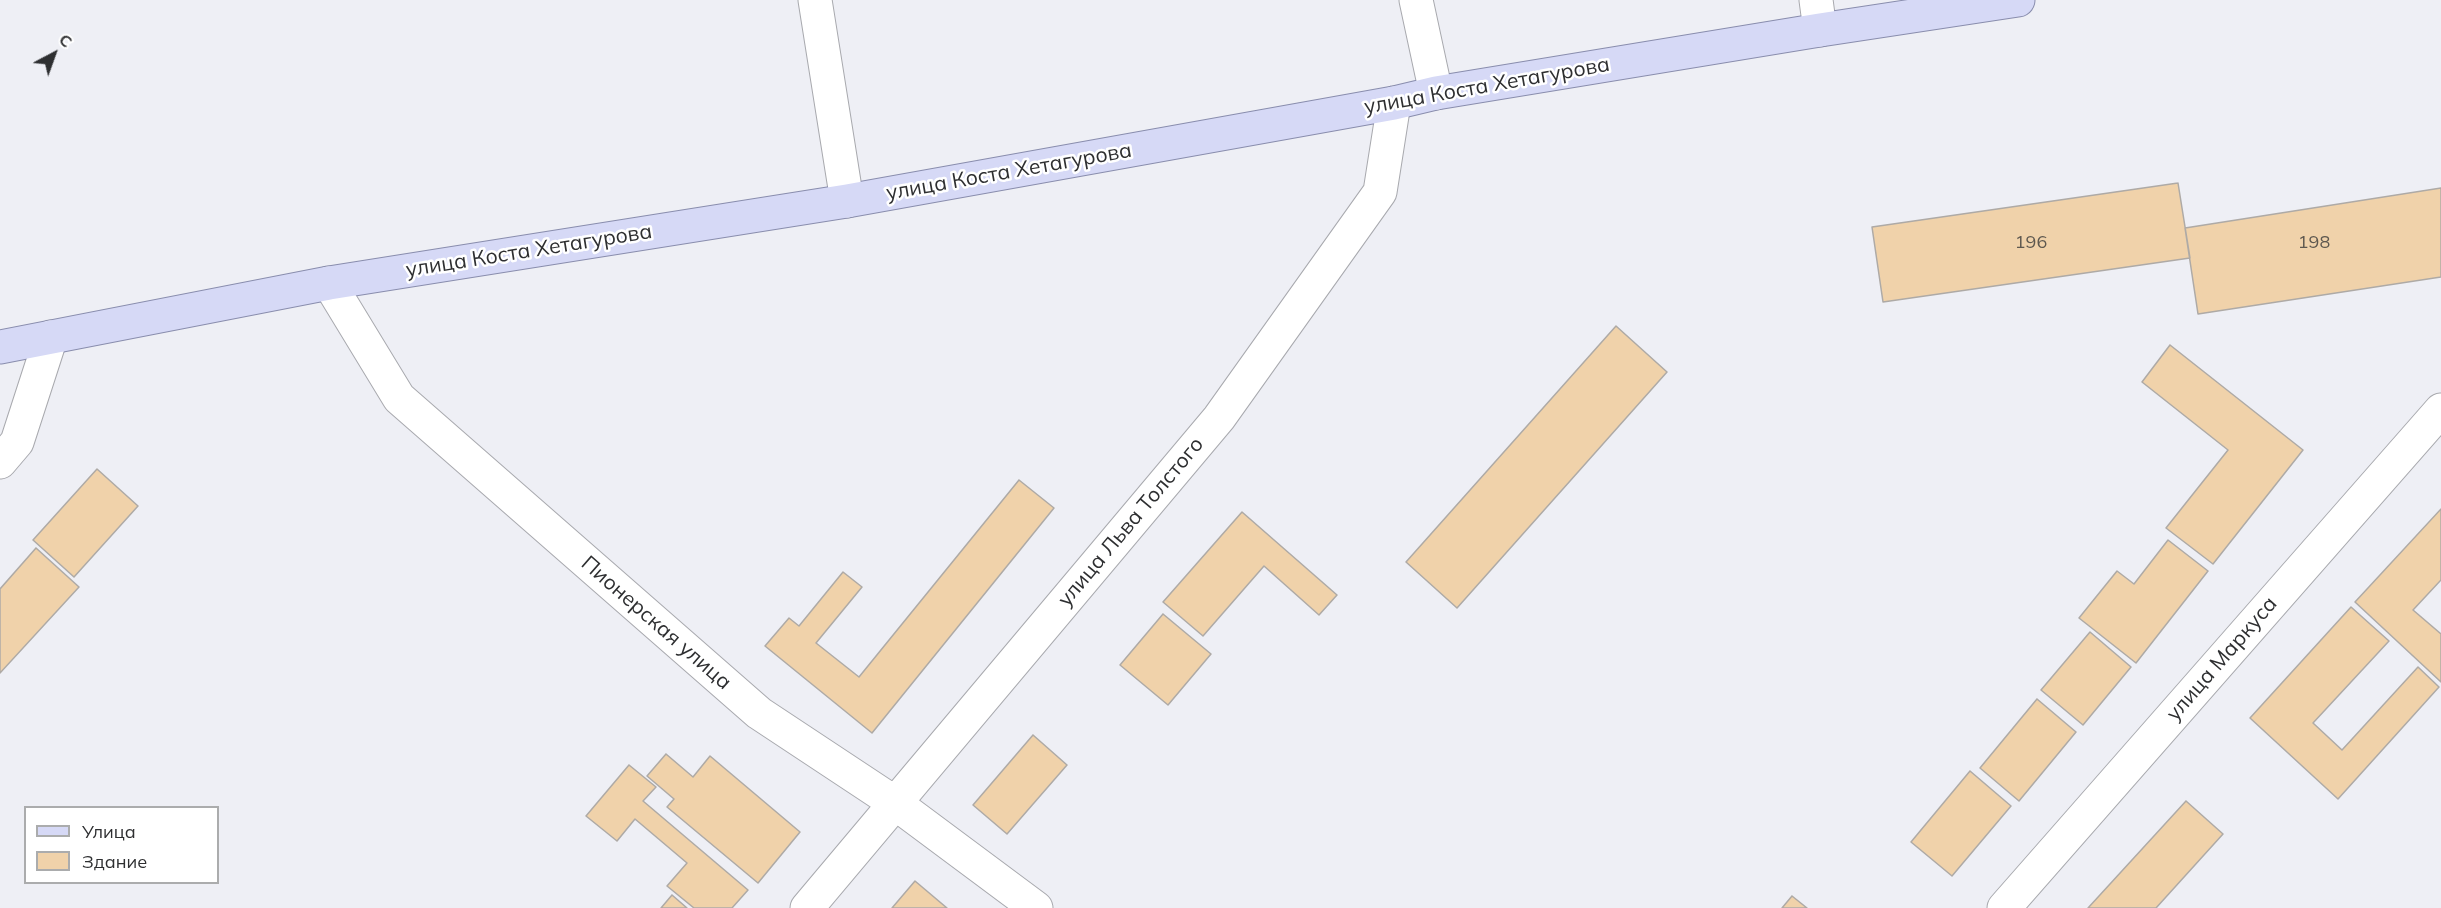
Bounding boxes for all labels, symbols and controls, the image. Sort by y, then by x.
north arrow [24,24,84,84]
text: С [55,29,77,52]
street label: улица Коста Хетагурова [1362,52,1612,120]
street label: улица Коста Хетагурова [884,138,1134,206]
street label: улица Коста Хетагурова [404,219,654,283]
house number: 196 [2015,232,2047,254]
house number: 198 [2298,232,2330,254]
street label: улица Льва Толстого [1053,432,1209,612]
street label: Пионерская улица [576,551,736,695]
street label: улица Маркуса [2161,592,2283,726]
legend [24,806,219,884]
text: Улица [82,820,136,843]
text: Здание [82,850,147,873]

